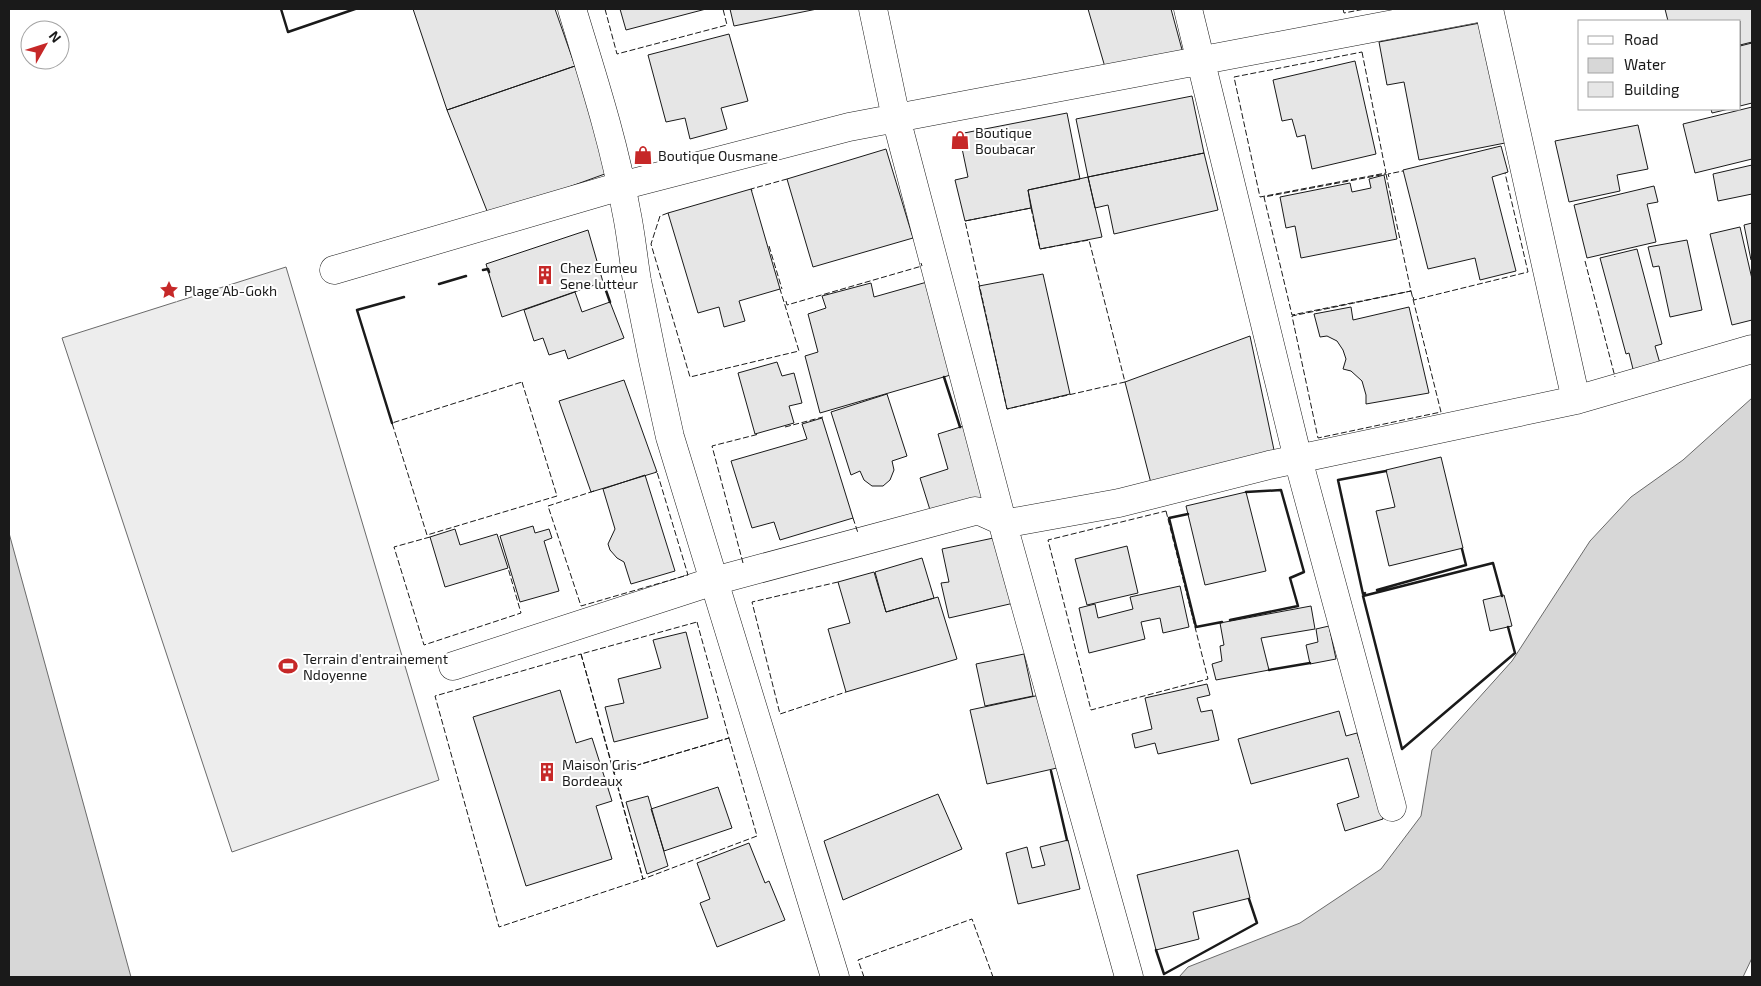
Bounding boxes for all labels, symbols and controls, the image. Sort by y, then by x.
north arrow [20,20,70,70]
legend [1578,20,1741,110]
text: N [46,27,65,46]
text: Road [1624,30,1659,48]
text: Water [1624,55,1666,73]
text: Building [1624,80,1680,98]
place label: Boutique Boubacar [975,124,1036,157]
shop icon: Boutique Boubacar [949,129,971,151]
shop icon: Boutique Ousmane [632,144,654,166]
place label: Boutique Ousmane [658,147,778,164]
place label: Chez Eumeu Sene lutteur [560,259,638,292]
building icon: Chez Eumeu Sene lutteur [534,264,556,286]
place icon: Plage Ab-Gokh [158,279,180,301]
place label: Plage Ab-Gokh [184,282,277,299]
place label: Terrain d'entrainement Ndoyenne [303,650,448,683]
sports icon: Terrain d'entrainement Ndoyenne [277,655,299,677]
place label: Maison Gris Bordeaux [562,756,637,789]
building icon: Maison Gris Bordeaux [536,761,558,783]

